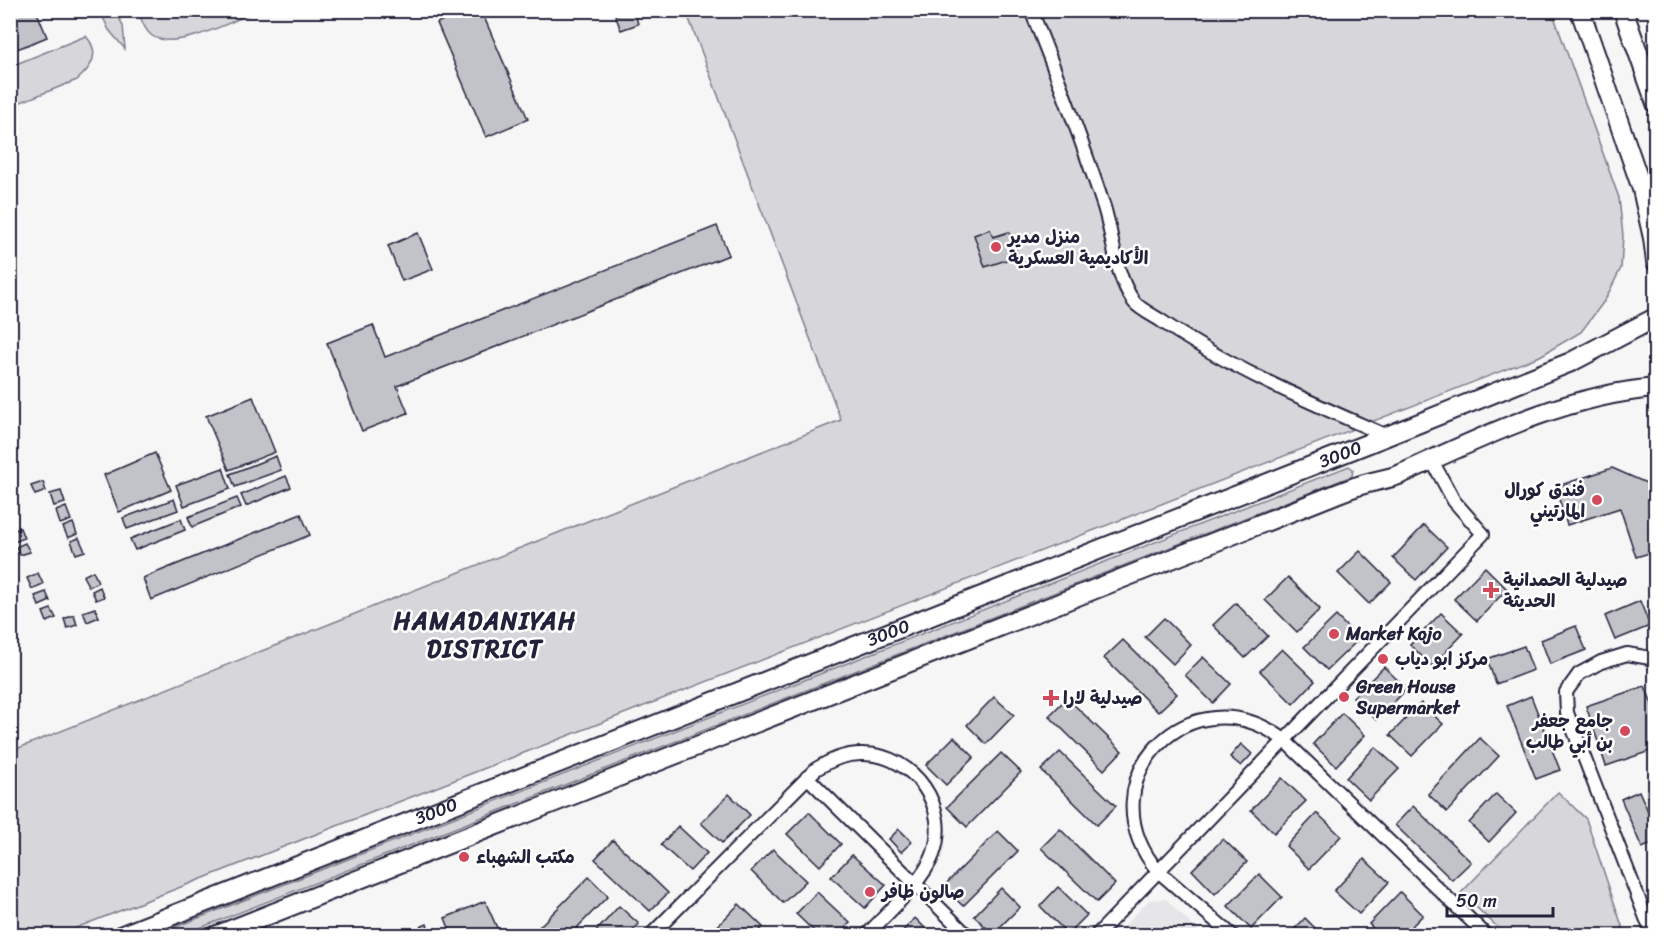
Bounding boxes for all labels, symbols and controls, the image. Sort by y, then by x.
place label: منزل مدير الأكاديمية العسكرية [1006,221,1148,274]
marker: منزل مدير الأكاديمية العسكرية [989,240,1003,254]
street label: 3000 [1314,431,1367,477]
place label: فندق كورال المارتيني [1504,474,1585,527]
marker: فندق كورال المارتيني [1590,493,1604,507]
place label: صيدلية الحمدانية الحديثة [1503,564,1628,617]
marker: صيدلية الحمدانية الحديثة [1484,583,1498,597]
district label: HAMADANIYAH DISTRICT [394,600,576,670]
street label: 3000 [862,610,915,656]
place label: Market Kojo [1345,618,1442,650]
marker: Market Kojo [1327,627,1341,641]
place label: مركز ابو دياب [1395,643,1488,675]
marker: مركز ابو دياب [1376,652,1390,666]
place label: Green House Supermarket [1355,671,1461,724]
place label: صيدلية لارا [1063,682,1142,714]
marker: Green House Supermarket [1337,690,1351,704]
marker: صيدلية لارا [1044,691,1058,705]
place label: جامع جعفر بن أبي طالب [1526,705,1613,758]
marker: جامع جعفر بن أبي طالب [1618,724,1632,738]
street label: 3000 [410,788,463,834]
place label: مكتب الشهباء [476,841,575,873]
marker: مكتب الشهباء [457,850,471,864]
place label: صالون ظافر [880,876,965,908]
scale bar [1447,880,1554,918]
marker: صالون ظافر [863,885,877,899]
text: 50 m [1456,885,1497,917]

